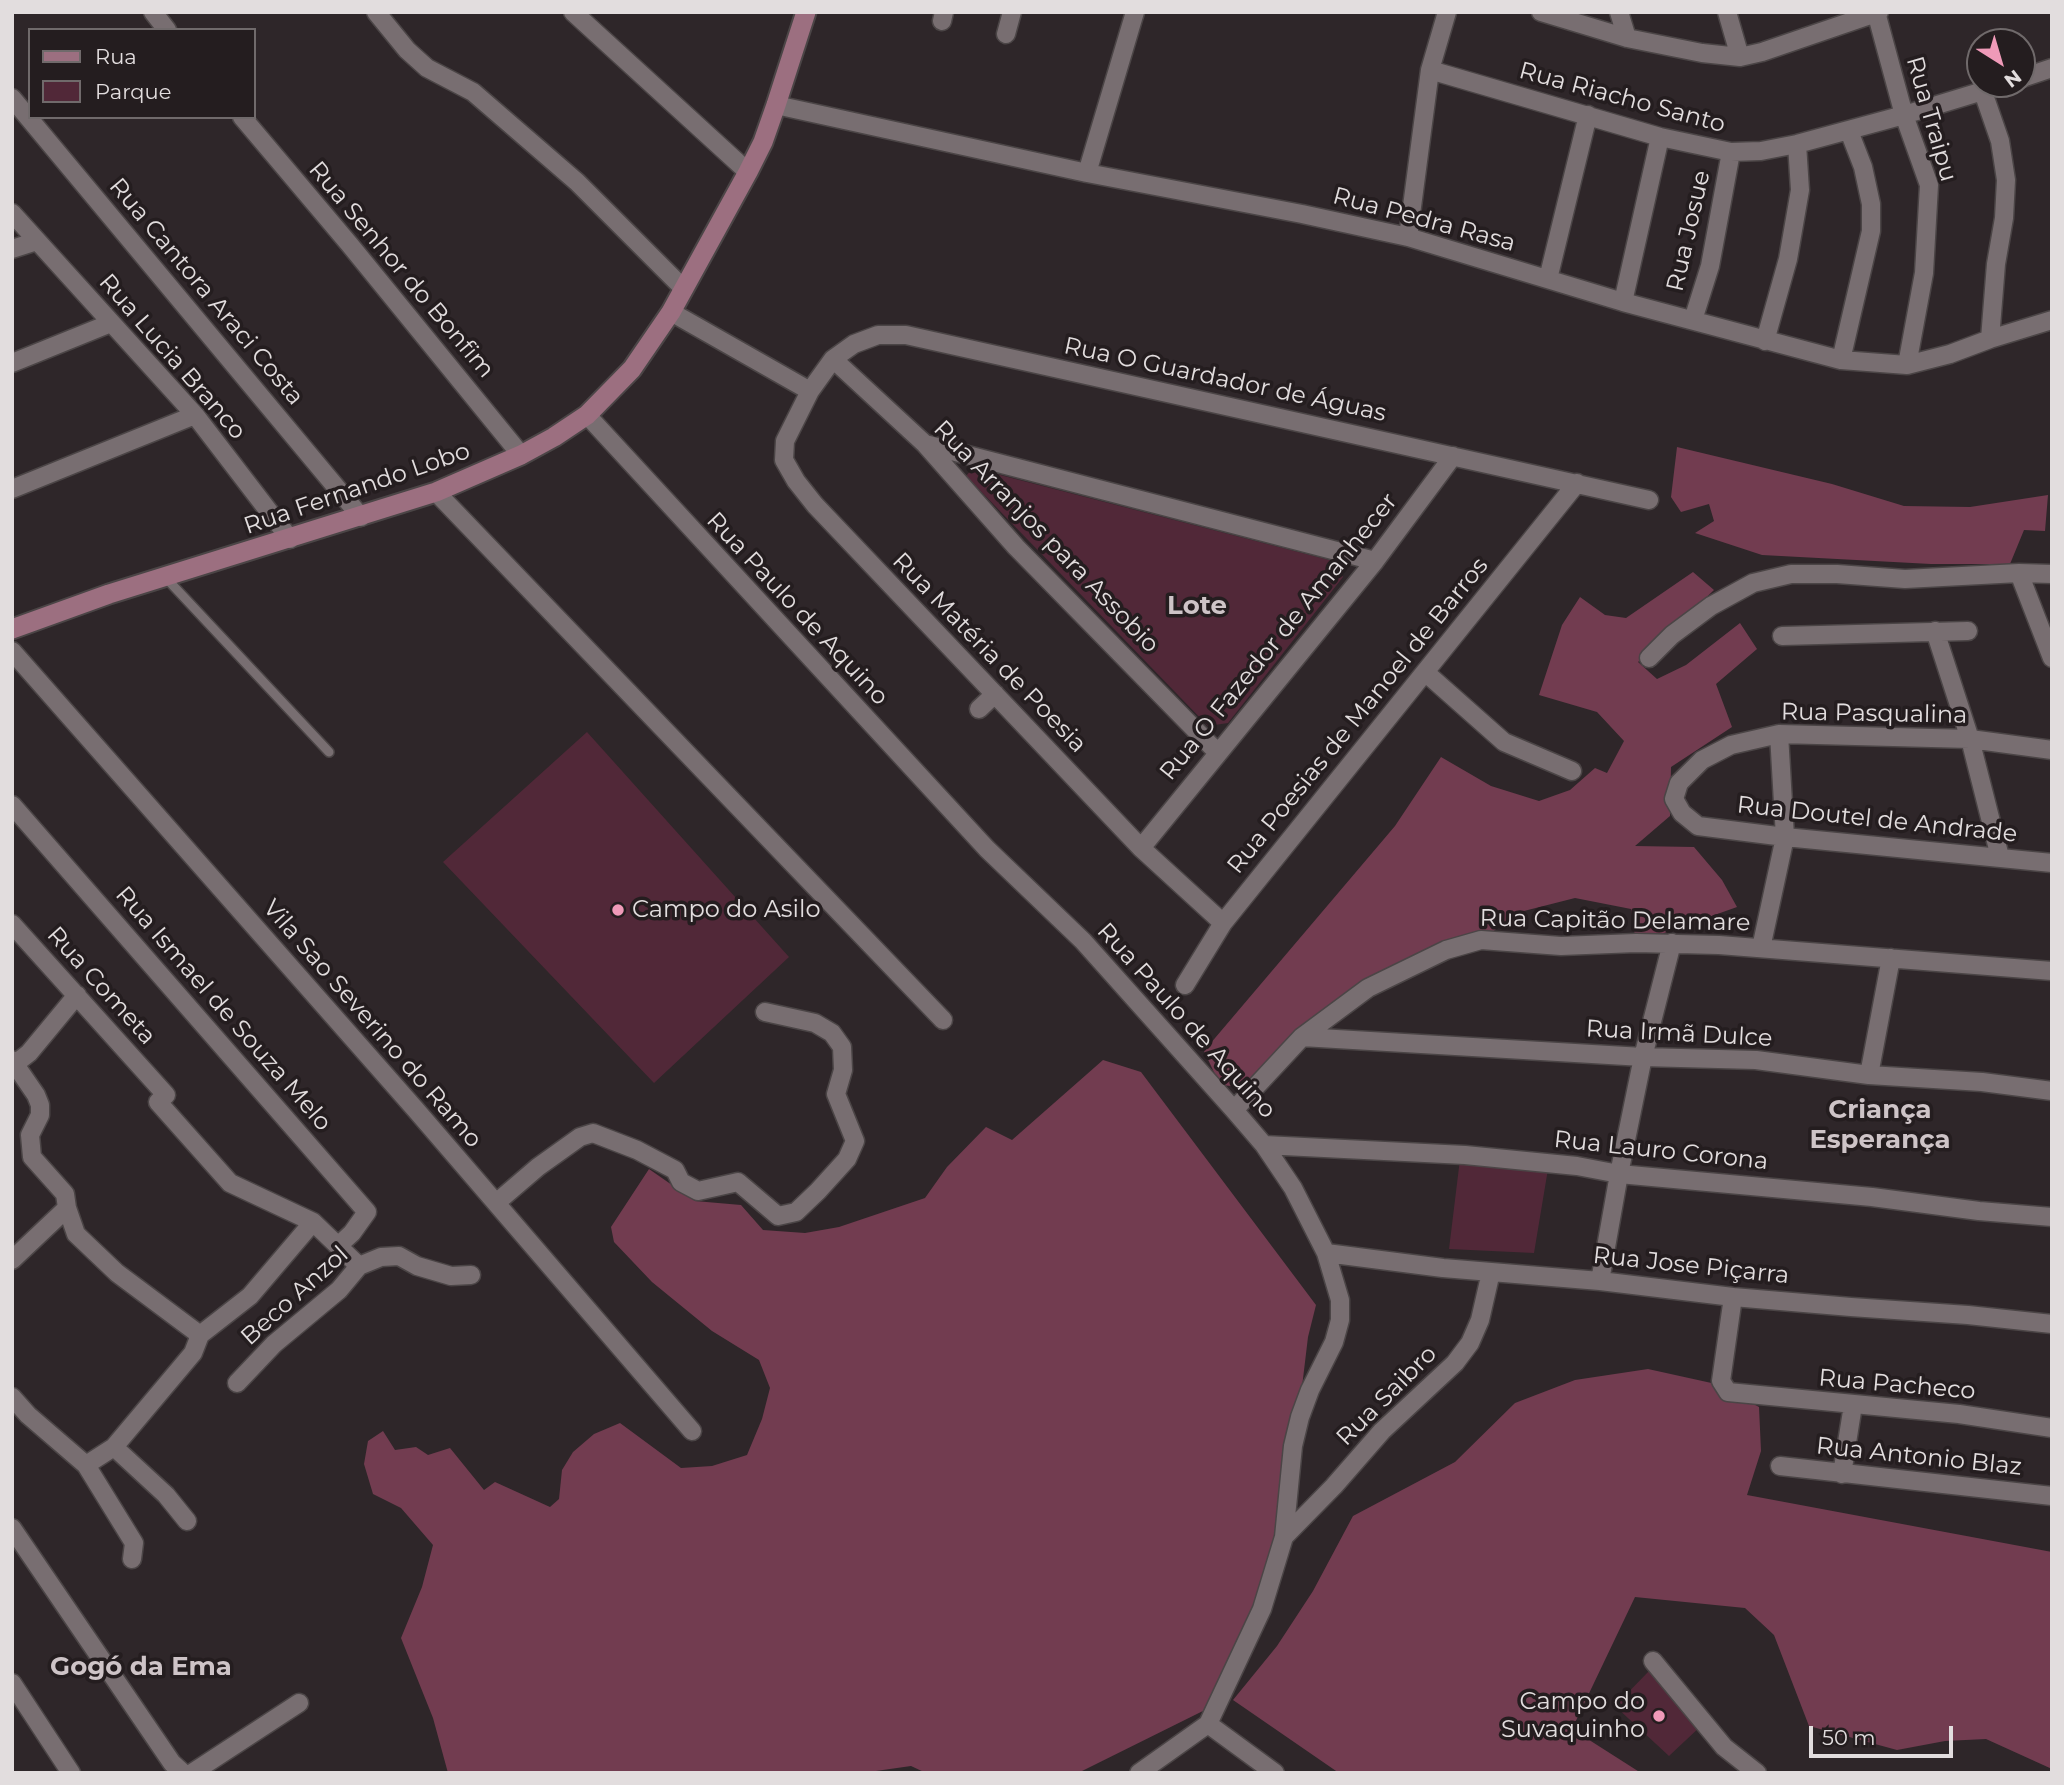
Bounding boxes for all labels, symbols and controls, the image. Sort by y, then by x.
legend [28,28,256,119]
north arrow [1966,28,2036,98]
text: Rua [95,44,137,69]
street label: Rua Traipu [1899,53,1963,185]
street label: Rua Riacho Santo [1516,57,1728,139]
text: N [2000,65,2026,92]
text: Parque [95,79,171,104]
street label: Rua Senhor do Bonfim [302,156,500,384]
street label: Rua Josue [1661,168,1717,294]
street label: Rua Cantora Araci Costa [103,173,309,411]
street label: Rua Pedra Rasa [1329,182,1519,258]
street label: Rua Lucia Branco [92,268,252,446]
street label: Rua O Guardador de Águas [1061,332,1389,428]
street label: Rua Arranjos para Assobio [927,415,1165,659]
street label: Rua Fernando Lobo [240,437,474,541]
street label: Rua O Fazedor de Amanhecer [1154,488,1404,786]
street label: Rua Paulo de Aquino [700,507,894,711]
street label: Rua Matéria de Poesia [886,547,1092,759]
street label: Rua Poesias de Manoel de Barros [1222,552,1494,880]
district label: Lote [1167,590,1227,622]
street label: Rua Pasqualina [1780,698,1968,730]
street label: Rua Doutel de Andrade [1735,791,2019,849]
street label: Rua Ismael de Souza Melo [109,881,337,1137]
street label: Vila Sao Severino do Ramo [256,894,488,1154]
place label: Campo do Asilo [632,896,820,924]
marker: Campo do Asilo [610,902,626,918]
street label: Rua Capitão Delamare [1479,904,1751,938]
street label: Rua Paulo de Aquino [1091,917,1281,1125]
street label: Rua Cometa [41,921,161,1051]
street label: Rua Irmã Dulce [1585,1015,1773,1053]
district label: Criança Esperança [1809,1094,1951,1156]
street label: Rua Lauro Corona [1552,1125,1770,1177]
street label: Beco Anzol [235,1240,355,1352]
street label: Rua Jose Piçarra [1591,1241,1791,1291]
street label: Rua Saibro [1331,1340,1443,1452]
street label: Rua Pacheco [1817,1364,1977,1406]
street label: Rua Antonio Blaz [1815,1432,2023,1482]
district label: Gogó da Ema [50,1651,232,1683]
place label: Campo do Suvaquinho [1501,1688,1645,1744]
marker: Campo do Suvaquinho [1651,1708,1667,1724]
scale bar [1812,1712,1955,1756]
text: 50 m [1822,1725,1876,1750]

